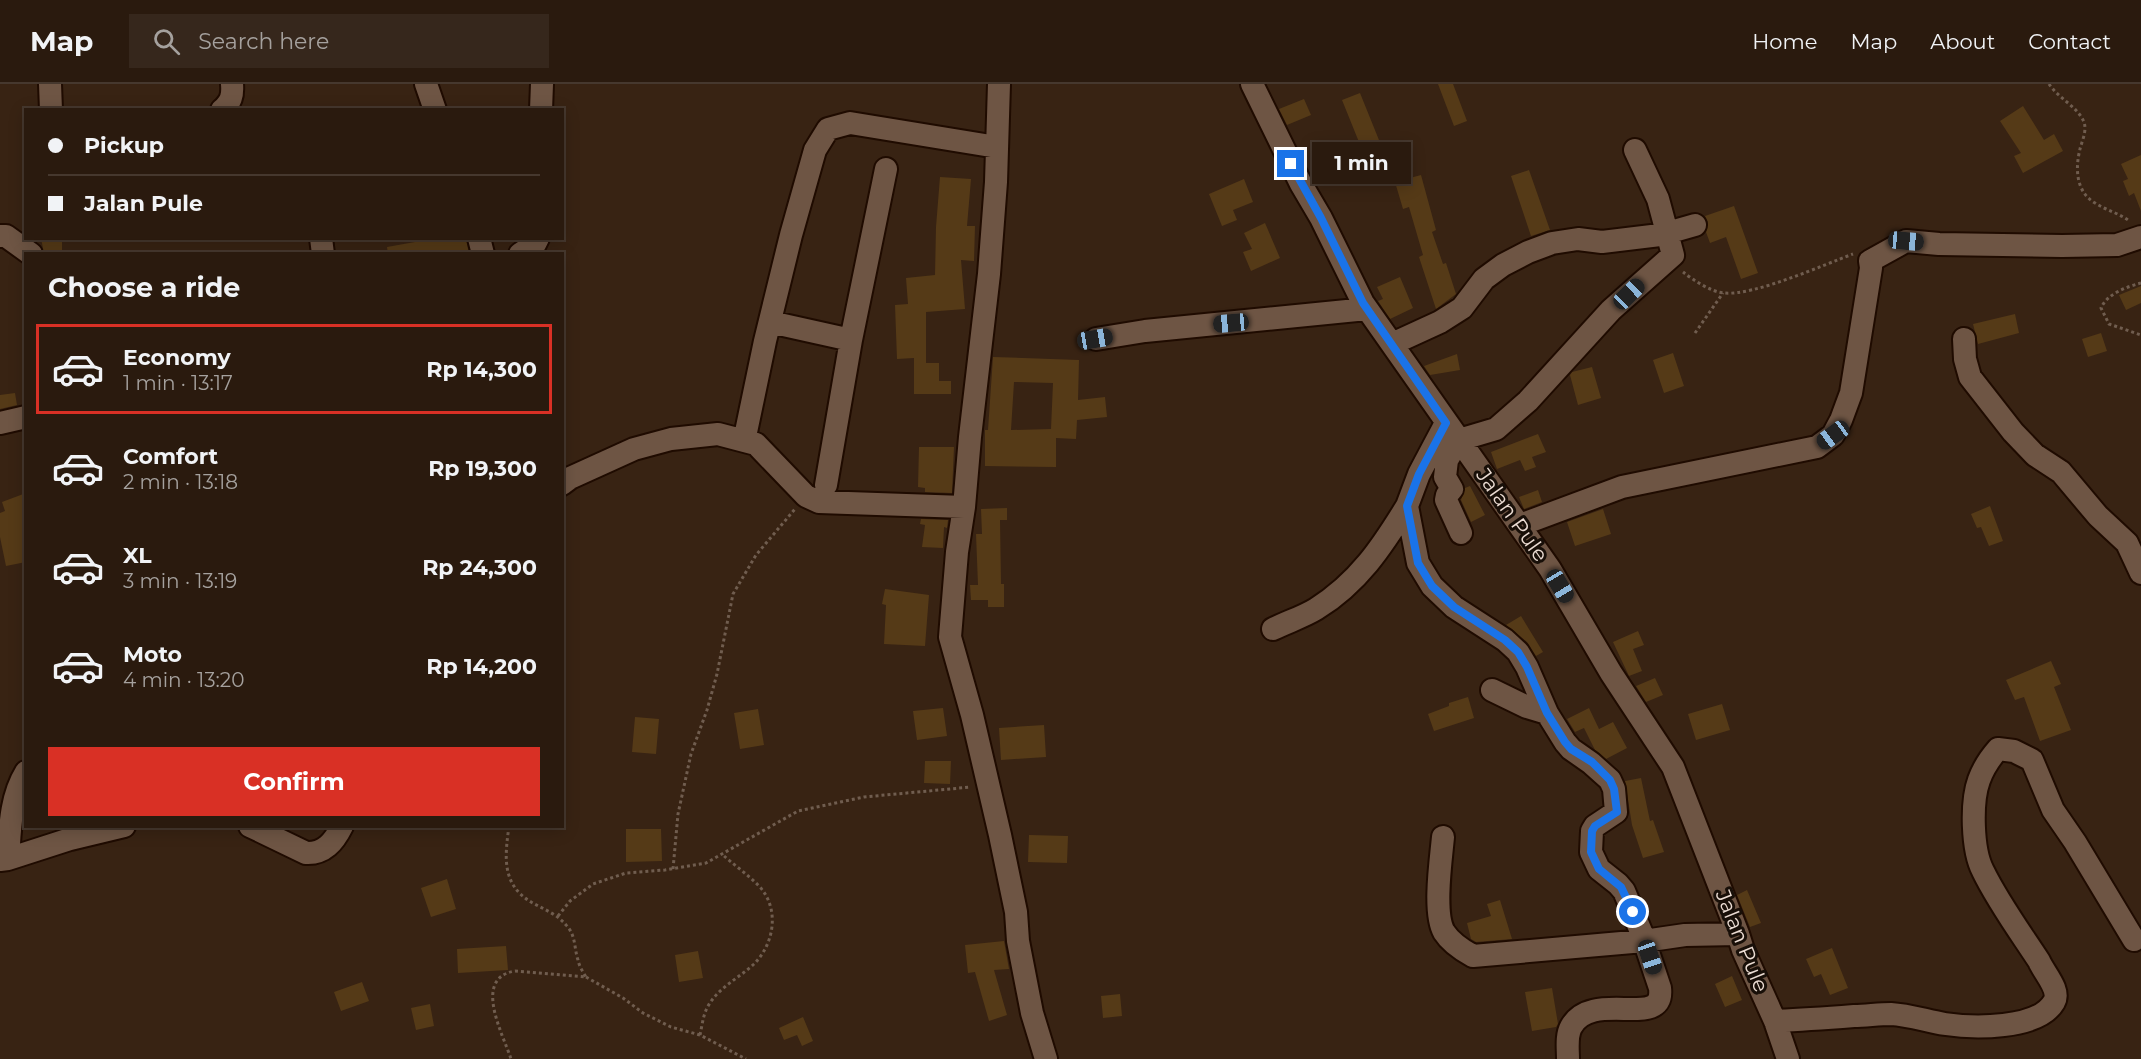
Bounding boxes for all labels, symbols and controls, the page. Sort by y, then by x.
search box [129,14,549,68]
text: Map [30,24,93,58]
icon: search [150,25,183,58]
text: Search here [198,28,329,55]
text: Home [1752,29,1817,54]
text: Map [1850,29,1897,54]
text: About [1930,29,1995,54]
text: Contact [2028,29,2111,54]
text: Pickup [84,132,164,159]
callout: 1 min [1312,143,1411,185]
route end [1277,150,1304,177]
text: 1 min [1334,151,1389,175]
text: Jalan Pule [84,190,203,217]
car [1887,230,1925,252]
text: Choose a ride [48,271,240,304]
car [1610,275,1648,313]
car [1212,312,1250,334]
car [1076,327,1114,351]
icon: car [51,342,105,396]
text: Economy [123,344,231,371]
text: Rp 14,300 [426,356,537,383]
text: 1 min · 13:17 [123,371,233,395]
car [1813,417,1853,453]
icon: car [51,441,105,495]
text: Comfort [123,443,218,470]
text: Rp 19,300 [428,455,537,482]
street label: Jalan Pule [1471,462,1554,566]
text: 2 min · 13:18 [123,470,238,494]
icon: car [51,540,105,594]
text: XL [123,542,152,569]
text: Rp 24,300 [422,554,537,581]
car [1543,566,1577,606]
text: 3 min · 13:19 [123,569,237,593]
icon: car [51,639,105,693]
text: Moto [123,641,182,668]
text: Rp 14,200 [426,653,537,680]
text: 4 min · 13:20 [123,668,244,692]
button: Confirm [48,747,540,816]
street label: Jalan Pule [1710,885,1774,996]
route start [1619,898,1646,925]
car [1636,937,1664,977]

